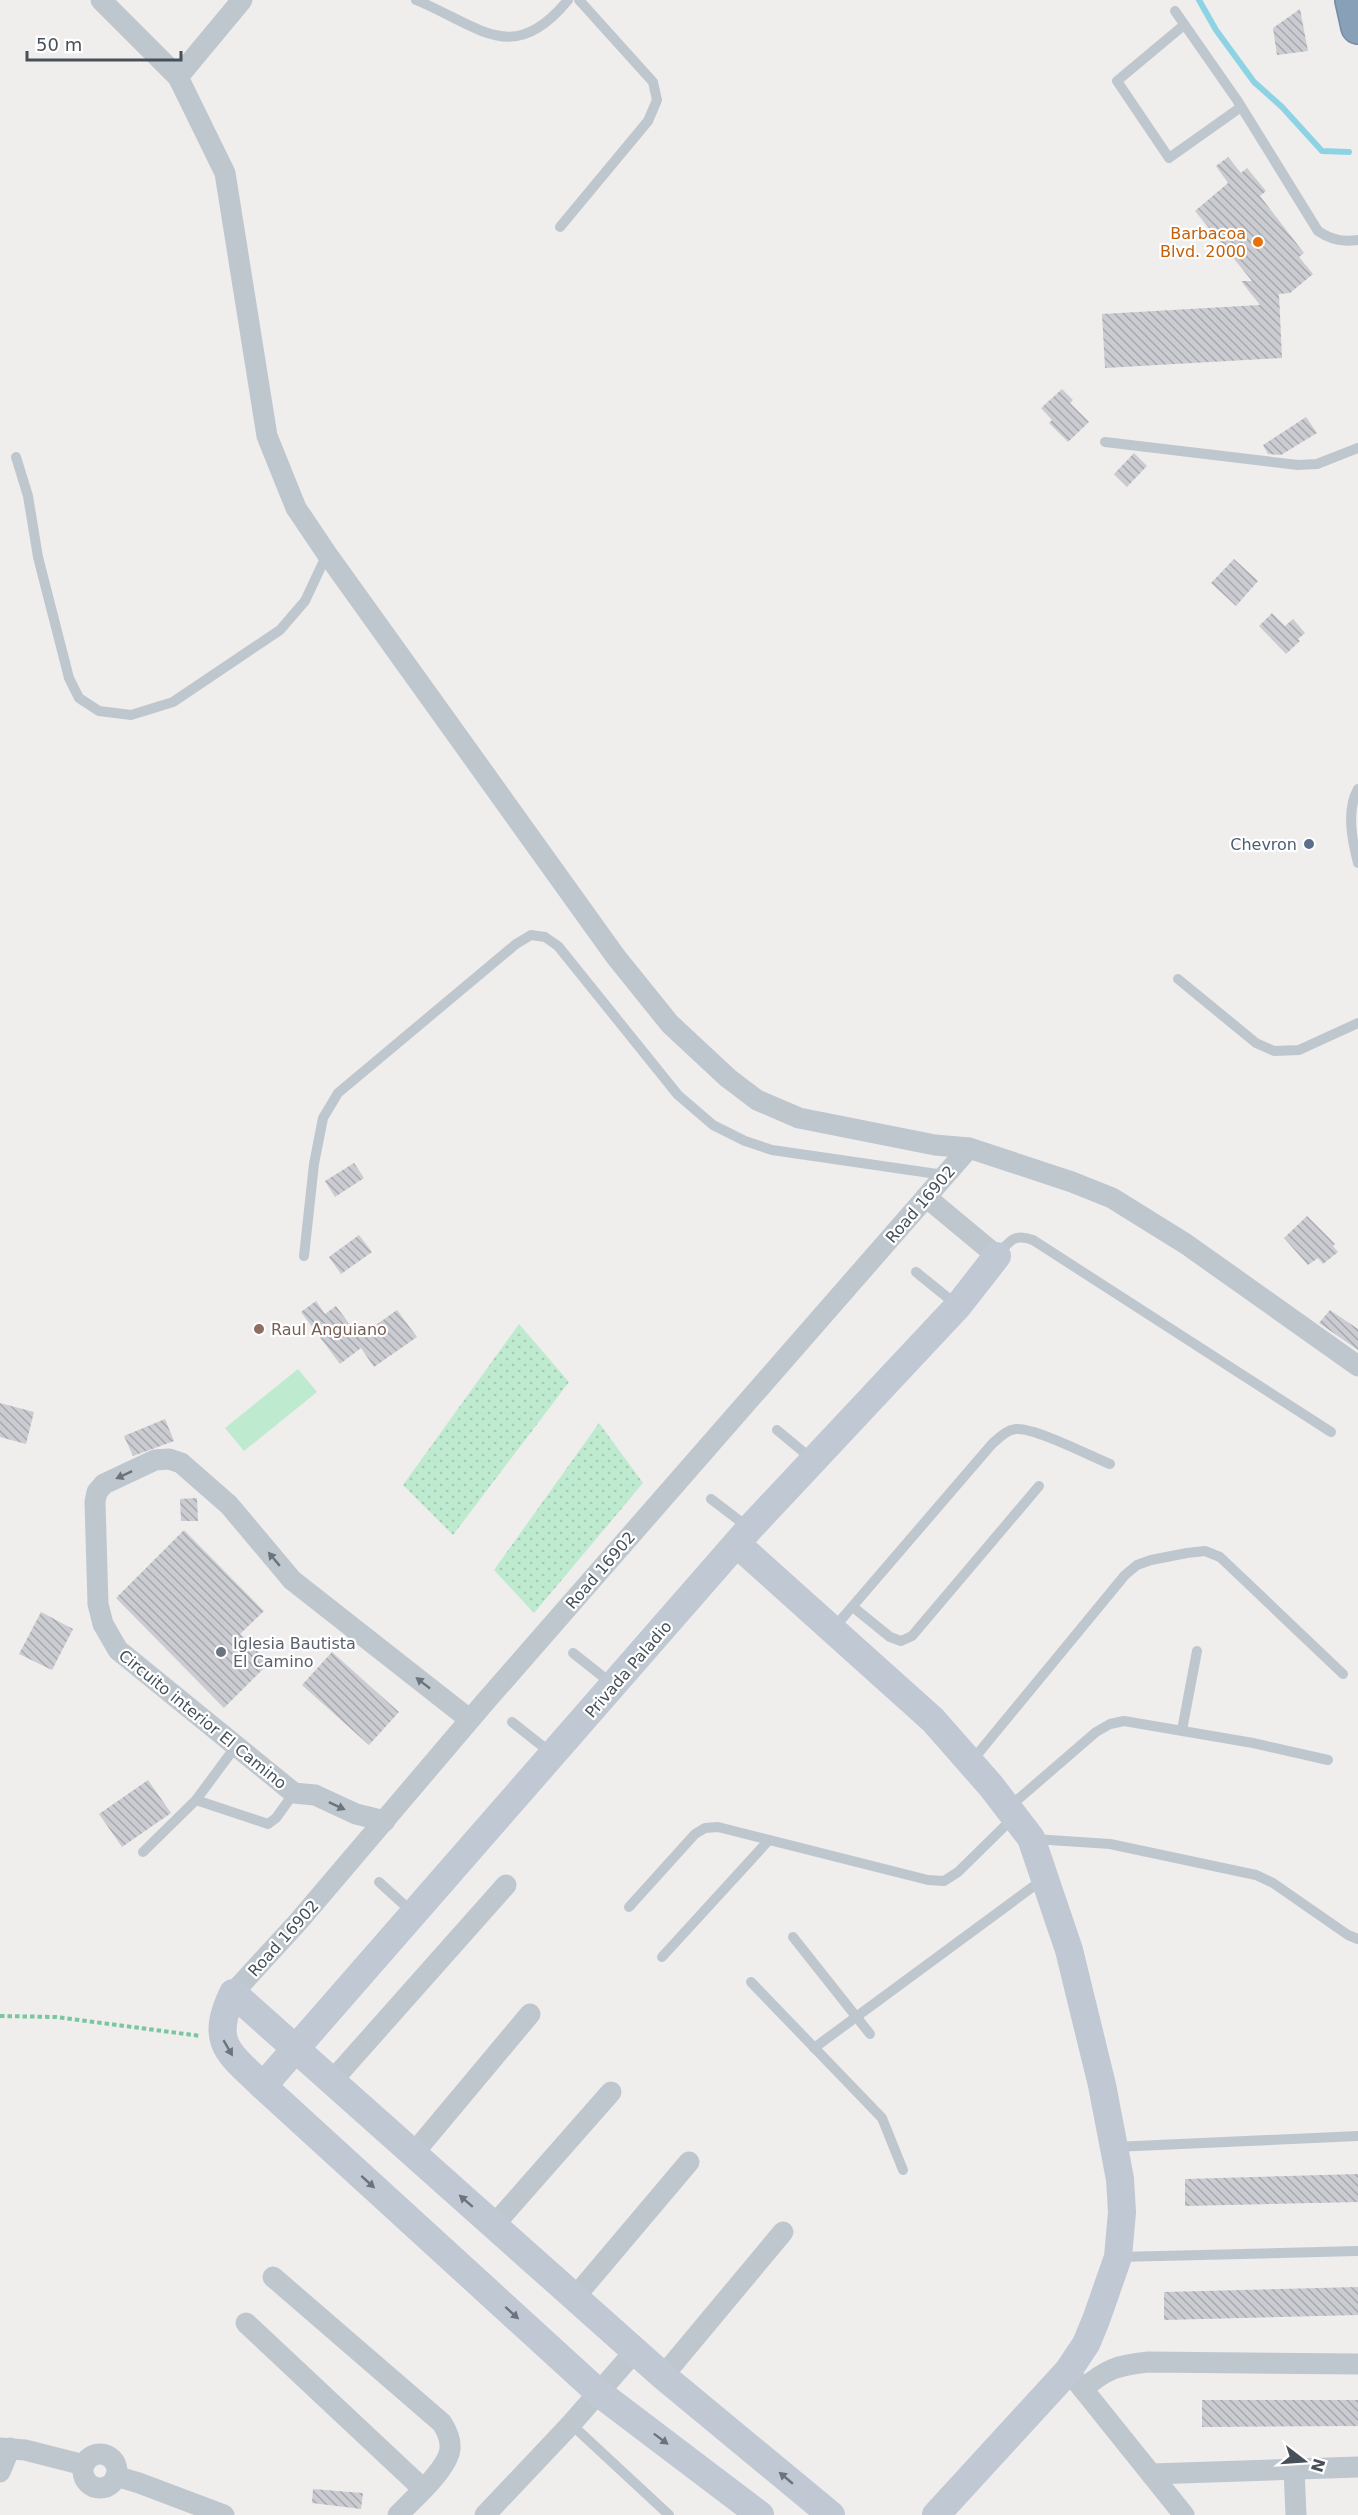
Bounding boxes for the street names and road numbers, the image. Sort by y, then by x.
street label: Road 16902 [882,1162,959,1247]
street label: Road 16902 [562,1528,639,1613]
street label: Privada Paladio [581,1617,676,1722]
street label: Circuito interior El Camino [115,1646,290,1793]
street label: Road 16902 [244,1896,323,1980]

